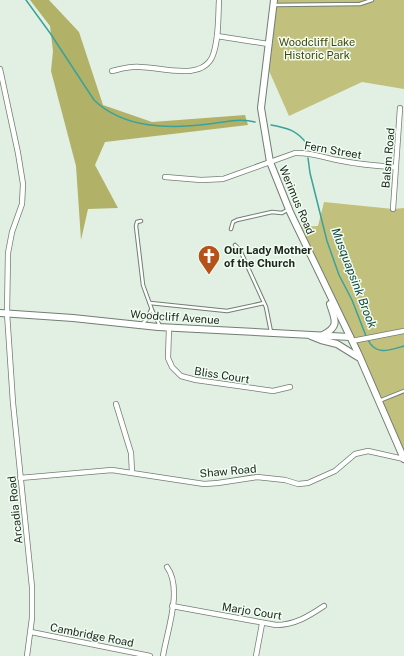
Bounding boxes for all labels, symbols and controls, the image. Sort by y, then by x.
park label: Woodcliff Lake Historic Park [279,36,355,61]
street label: Balsm Road [379,127,397,189]
street label: Fern Street [303,139,363,161]
street label: Werimus Road [277,164,317,236]
water label: Musquapsink Brook [328,226,380,331]
church icon: Our Lady Mother of the Church [196,243,222,276]
place label: Our Lady Mother of the Church [224,244,312,269]
street label: Woodcliff Avenue [130,308,220,326]
street label: Bliss Court [194,365,250,385]
street label: Shaw Road [199,463,257,479]
street label: Arcadia Road [5,475,25,545]
street label: Marjo Court [221,600,283,622]
street label: Cambridge Road [49,621,135,649]

